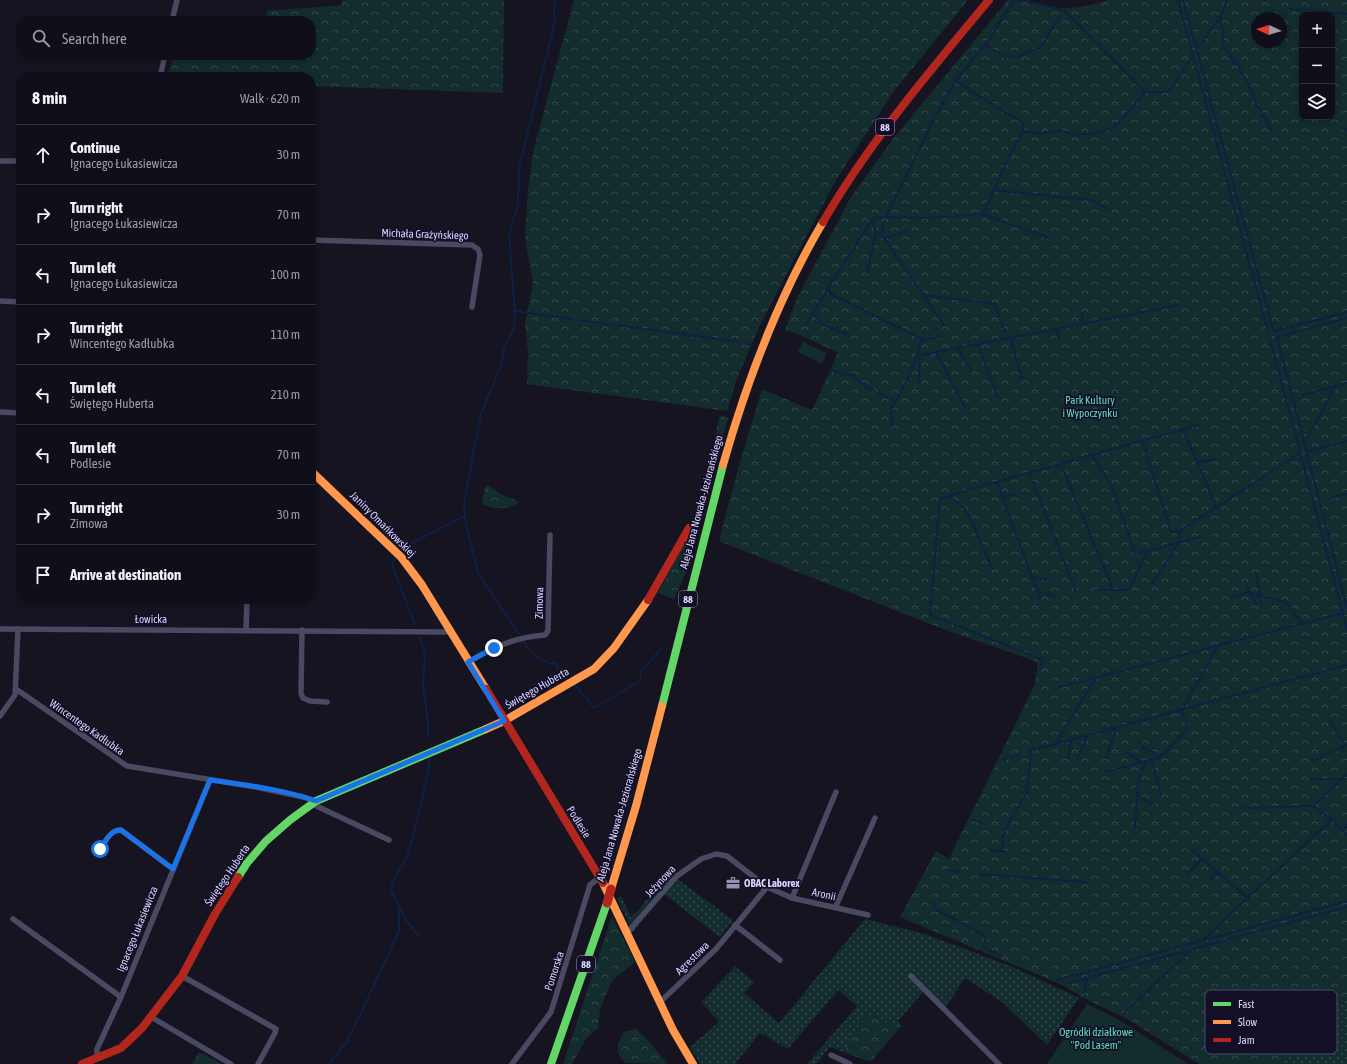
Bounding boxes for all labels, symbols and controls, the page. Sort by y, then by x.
north arrow [1251,12,1287,48]
map controls [1299,12,1335,120]
button: + [1299,12,1335,48]
search box [16,16,316,60]
icon: search [30,27,52,49]
text: Search here [62,30,127,47]
button: − [1299,48,1335,84]
button: layers [1299,84,1335,120]
text: 8 min [32,88,67,108]
text: Walk · 620 m [240,91,300,106]
road number: 88 [876,119,894,135]
text: Continue [70,139,120,156]
icon: ahead [32,144,54,166]
text: 30 m [277,147,300,162]
text: Ignacego Łukasiewicza [70,156,178,171]
text: Turn right [70,199,123,216]
icon: right [32,204,54,226]
text: 70 m [277,207,300,222]
text: Ignacego Łukasiewicza [70,216,178,231]
street label: Michała Grażyńskiego [381,226,469,242]
text: Turn left [70,259,116,276]
icon: left [32,264,54,286]
text: 100 m [271,267,300,282]
text: Ignacego Łukasiewicza [70,276,178,291]
text: Turn right [70,319,123,336]
icon: right [32,324,54,346]
text: 110 m [271,327,300,342]
text: Wincentego Kadłubka [70,336,174,351]
text: Turn left [70,379,116,396]
icon: left [32,384,54,406]
text: 210 m [271,387,300,402]
park label: Park Kultury i Wypoczynku [1063,394,1117,419]
text: Świętego Huberta [70,396,154,411]
street label: Aleja Jana Nowaka-Jeziorańskiego [677,434,725,570]
text: Turn left [70,439,116,456]
icon: left [32,444,54,466]
text: 70 m [277,447,300,462]
text: Podlesie [70,456,111,471]
street label: Janiny Omańkowskiej [348,489,418,559]
text: Turn right [70,499,123,516]
icon: right [32,504,54,526]
text: 30 m [277,507,300,522]
text: Zimowa [70,516,108,531]
icon: arrive [32,564,54,586]
text: Arrive at destination [70,566,181,583]
street label: Zimowa [533,587,545,619]
road number: 88 [679,591,697,607]
street label: Łowicka [135,613,167,625]
route end [485,639,503,657]
street label: Świętego Huberta [503,665,571,711]
street label: Wincentego Kadłubka [47,697,127,757]
street label: Aleja Jana Nowaka-Jeziorańskiego [594,747,644,883]
street label: Podlesie [565,804,593,840]
route start [91,840,109,858]
street label: Świętego Huberta [202,842,252,908]
street label: Jeżynowa [642,863,678,899]
office icon: OBAC Laborex [725,875,741,891]
place label: OBAC Laborex [744,877,800,889]
street label: Ignacego Łukasiewicza [114,884,160,974]
street label: Aronii [811,886,837,902]
street label: Agrestowa [673,939,711,977]
street label: Pomorska [542,950,566,992]
road number: 88 [577,956,595,972]
legend [1205,990,1337,1054]
text: Fast [1238,998,1254,1010]
text: Slow [1238,1016,1257,1028]
park label: Ogródki działkowe "Pod Lasem" [1059,1026,1133,1051]
text: Jam [1238,1034,1255,1046]

